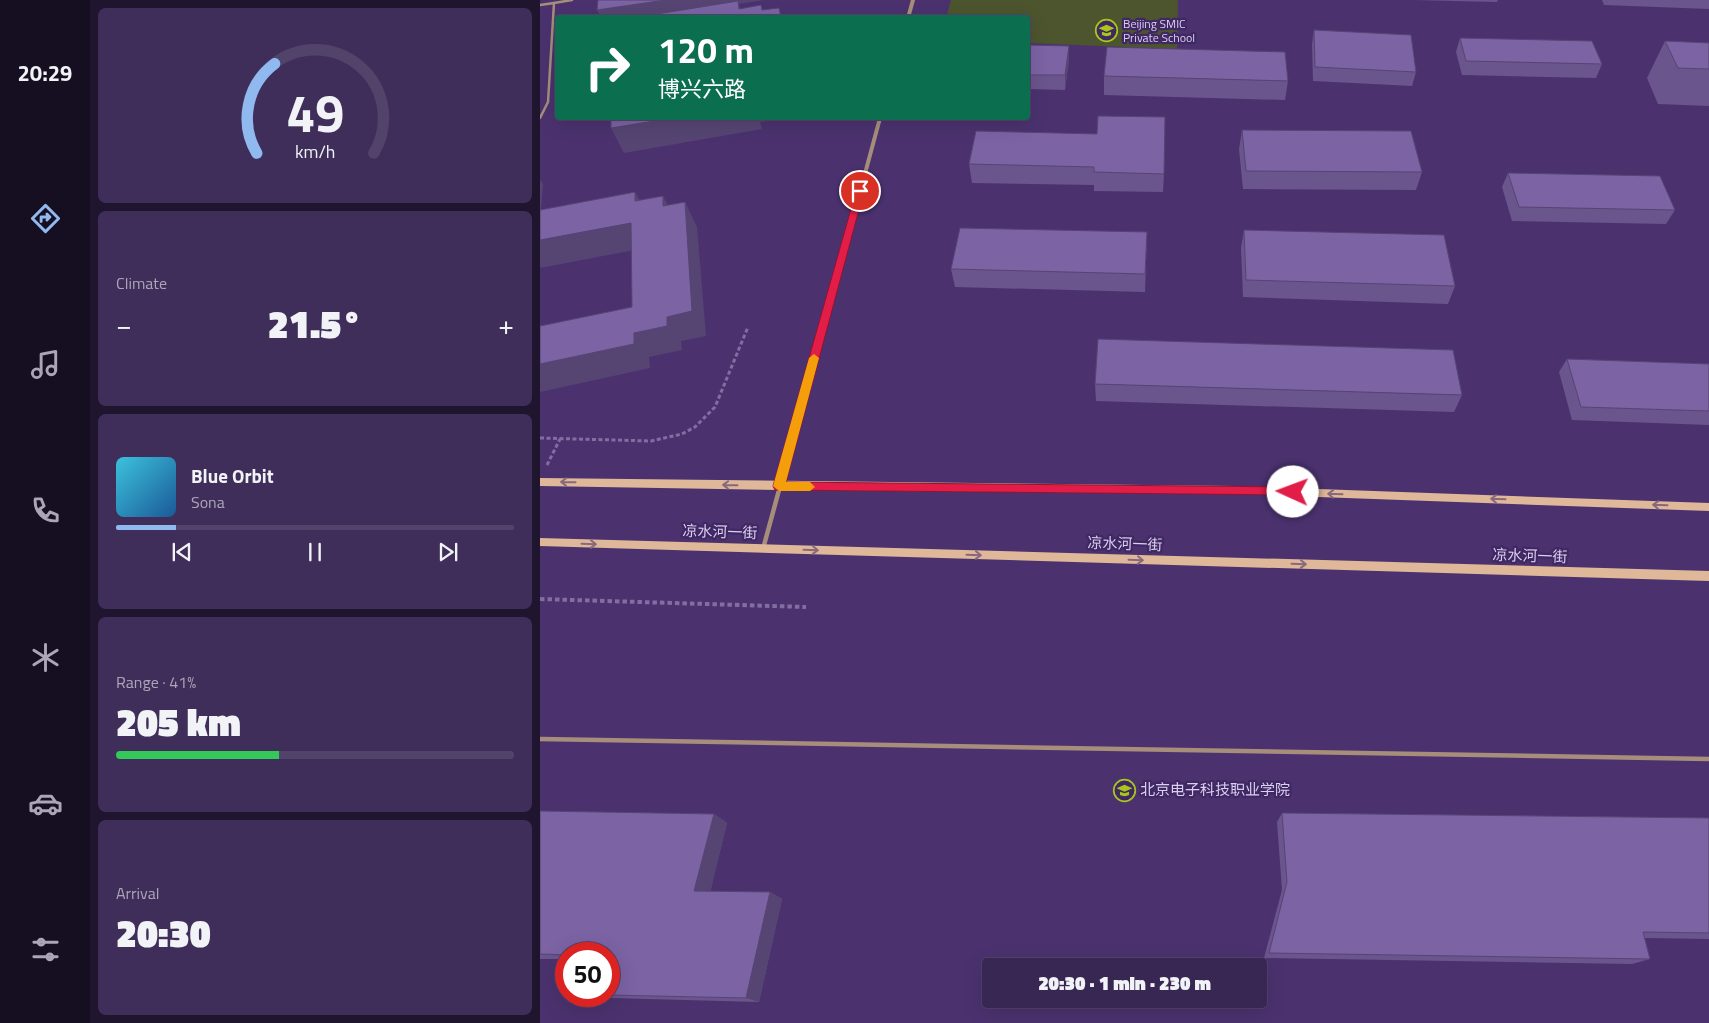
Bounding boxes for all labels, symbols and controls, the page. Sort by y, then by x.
place label: Beijing SMIC Private School [1123,14,1195,47]
school or university icon: Beijing SMIC Private School [1095,19,1119,43]
text: 120 m [658,23,754,77]
icon: right [575,35,640,100]
text: 20:29 [18,56,72,90]
text: 博兴六路 [658,72,746,106]
text: 49 [286,73,344,152]
text: km/h [295,138,335,165]
pin [839,170,881,212]
icon: arrive [846,177,874,205]
icon: directions [28,201,63,236]
text: Climate [116,271,167,295]
text: 21.5° [268,295,362,353]
text: − [116,303,132,346]
text: + [498,303,514,346]
icon: music [28,347,63,382]
text: Blue Orbit [191,461,274,490]
position arrow [1266,465,1318,517]
one-way arrow [560,477,576,487]
one-way arrow [723,481,739,490]
one-way arrow [1328,489,1344,498]
text: Sona [191,490,225,514]
icon: phone [28,493,63,528]
one-way arrow [1490,495,1506,504]
one-way arrow [1653,501,1669,510]
street label: 凉水河一街 [682,519,758,544]
street label: 凉水河一街 [1087,531,1163,556]
icon: previous [168,538,196,566]
icon: pause [301,538,329,566]
icon: next [434,538,462,566]
one-way arrow [580,539,596,548]
street label: 凉水河一街 [1492,543,1568,568]
one-way arrow [803,545,819,555]
one-way arrow [966,550,982,560]
one-way arrow [1128,555,1144,564]
one-way arrow [1291,560,1307,569]
icon: climate [28,640,63,675]
text: Range · 41% [116,670,196,694]
text: 205 km [116,693,241,751]
school or university icon: 北京电子科技职业学院 [1112,778,1136,802]
place label: 北京电子科技职业学院 [1140,778,1290,801]
icon: car [28,786,63,821]
text: Arrival [116,881,159,905]
text: 20:30 [116,904,211,962]
icon: filters [28,932,63,967]
speed limit sign: 50 [555,942,620,1007]
text: 20:30 · 1 min · 230 m [1038,968,1211,997]

